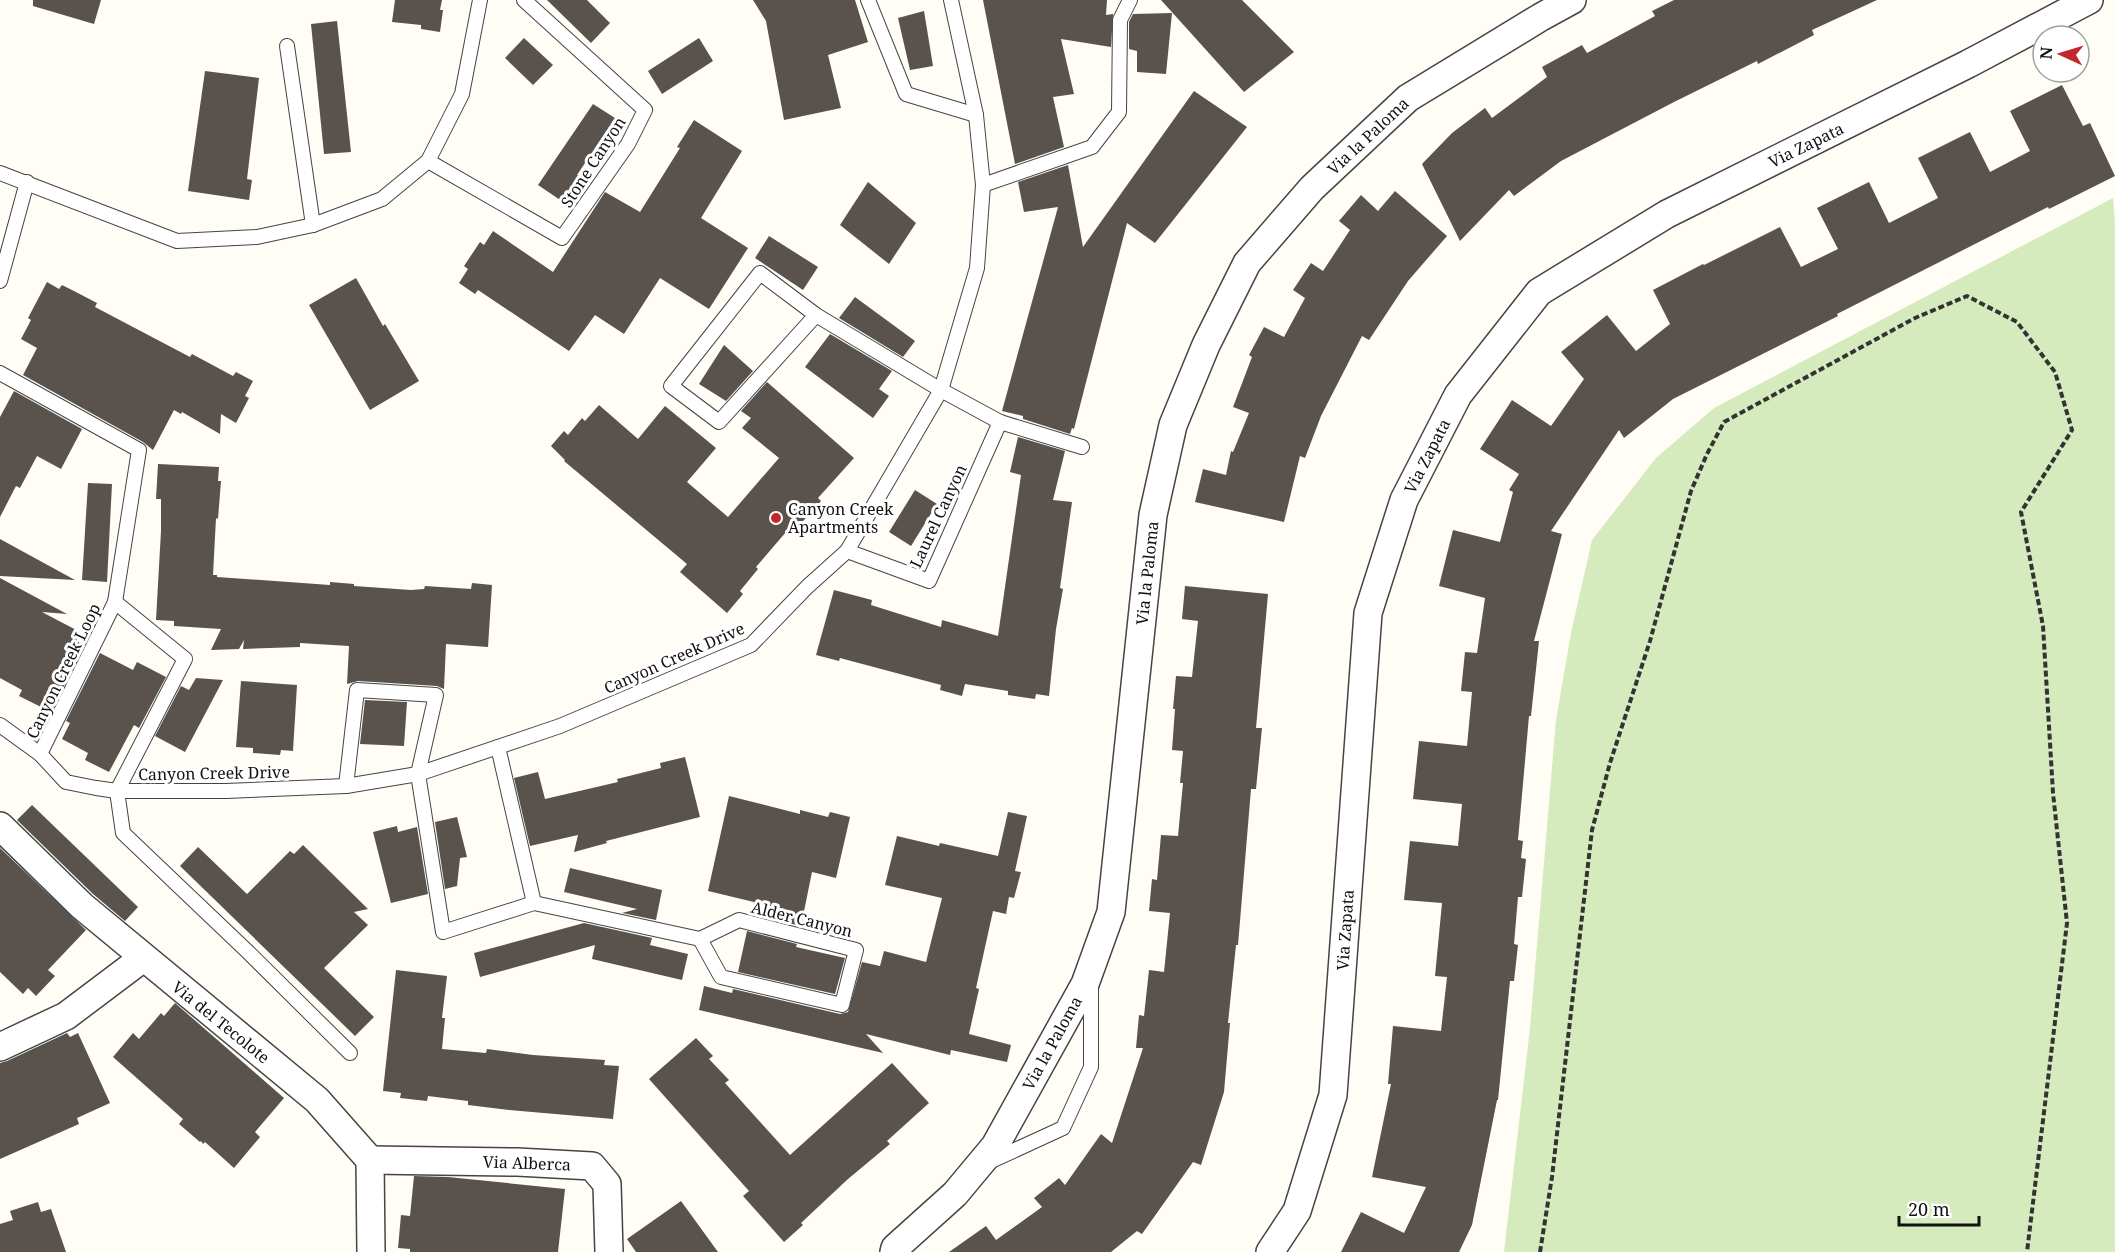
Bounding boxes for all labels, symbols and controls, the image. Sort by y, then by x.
north arrow [2031,24,2091,84]
text: N [2035,46,2057,60]
street label: Via la Paloma [1322,92,1414,180]
street label: Stone Canyon [555,112,631,212]
street label: Via Zapata [1765,117,1847,173]
street label: Via Zapata [1399,415,1455,497]
street label: Laurel Canyon [904,461,972,571]
place label: Canyon Creek Apartments [788,498,894,538]
marker: Canyon Creek Apartments [769,511,783,525]
street label: Via la Paloma [1131,520,1163,626]
street label: Canyon Creek Loop [21,600,105,742]
street label: Canyon Creek Drive [600,617,748,699]
street label: Canyon Creek Drive [138,761,290,785]
street label: Via Zapata [1331,889,1359,971]
street label: Alder Canyon [749,896,855,942]
street label: Via del Tecolote [168,976,274,1068]
street label: Via la Paloma [1017,992,1087,1094]
street label: Via Alberca [483,1150,571,1176]
scale bar [1899,1189,1978,1227]
text: 20 m [1908,1197,1950,1221]

